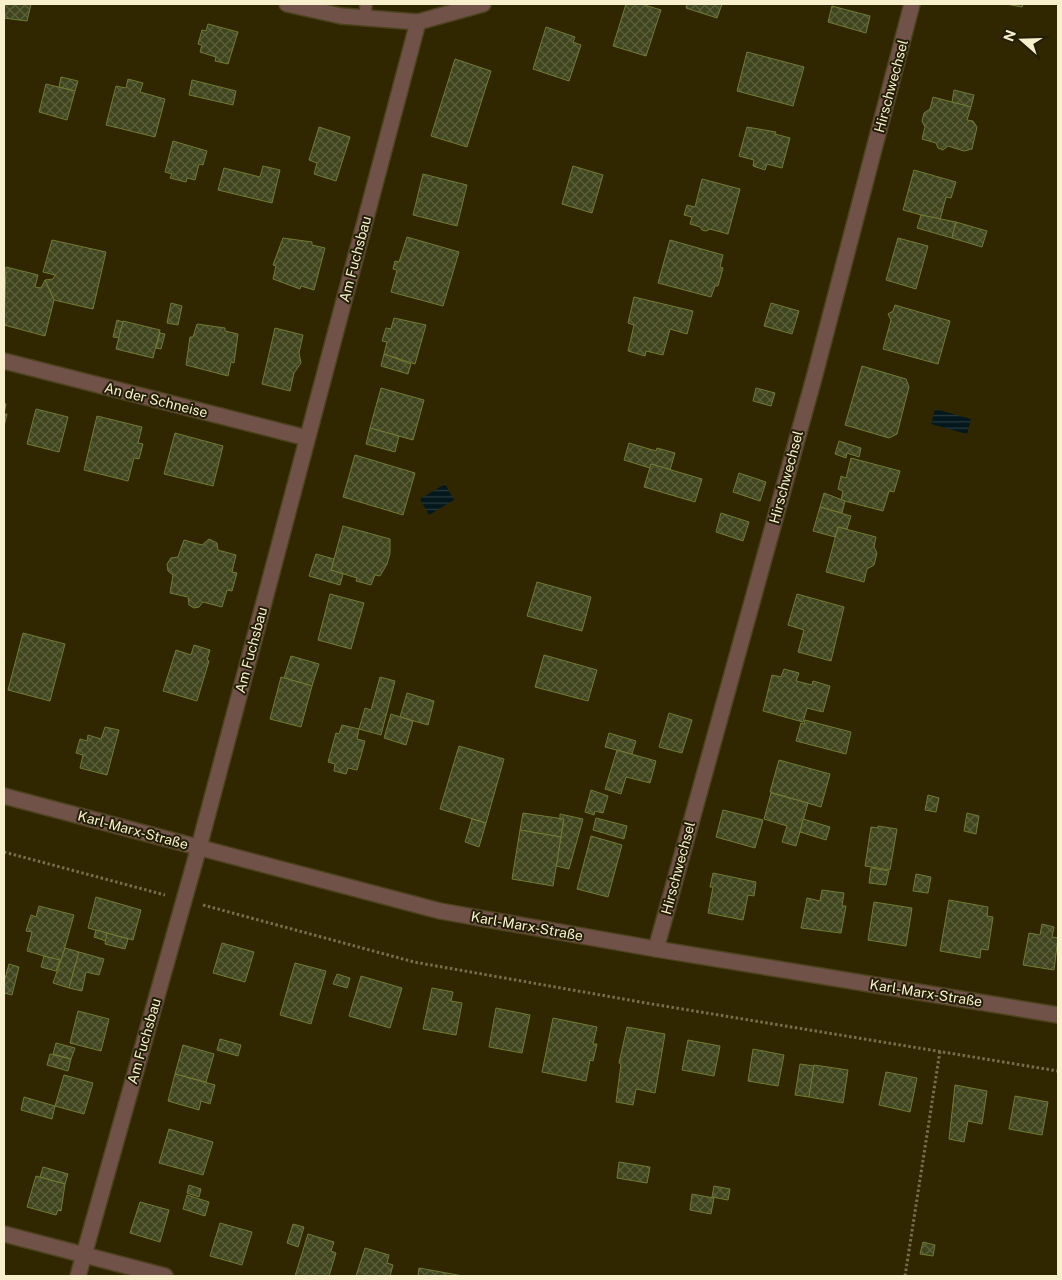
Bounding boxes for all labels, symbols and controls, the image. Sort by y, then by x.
north arrow [997,15,1047,65]
text: N [1000,28,1019,43]
street label: Hirschwechsel [871,38,911,134]
street label: Am Fuchsbau [336,214,374,304]
street label: An der Schneise [103,379,209,421]
street label: Hirschwechsel [766,429,806,525]
street label: Am Fuchsbau [232,605,270,695]
street label: Karl-Marx-Straße [76,808,190,852]
street label: Hirschwechsel [658,820,698,916]
street label: Karl-Marx-Straße [470,908,584,944]
street label: Karl-Marx-Straße [869,976,983,1010]
street label: Am Fuchsbau [124,996,164,1086]

